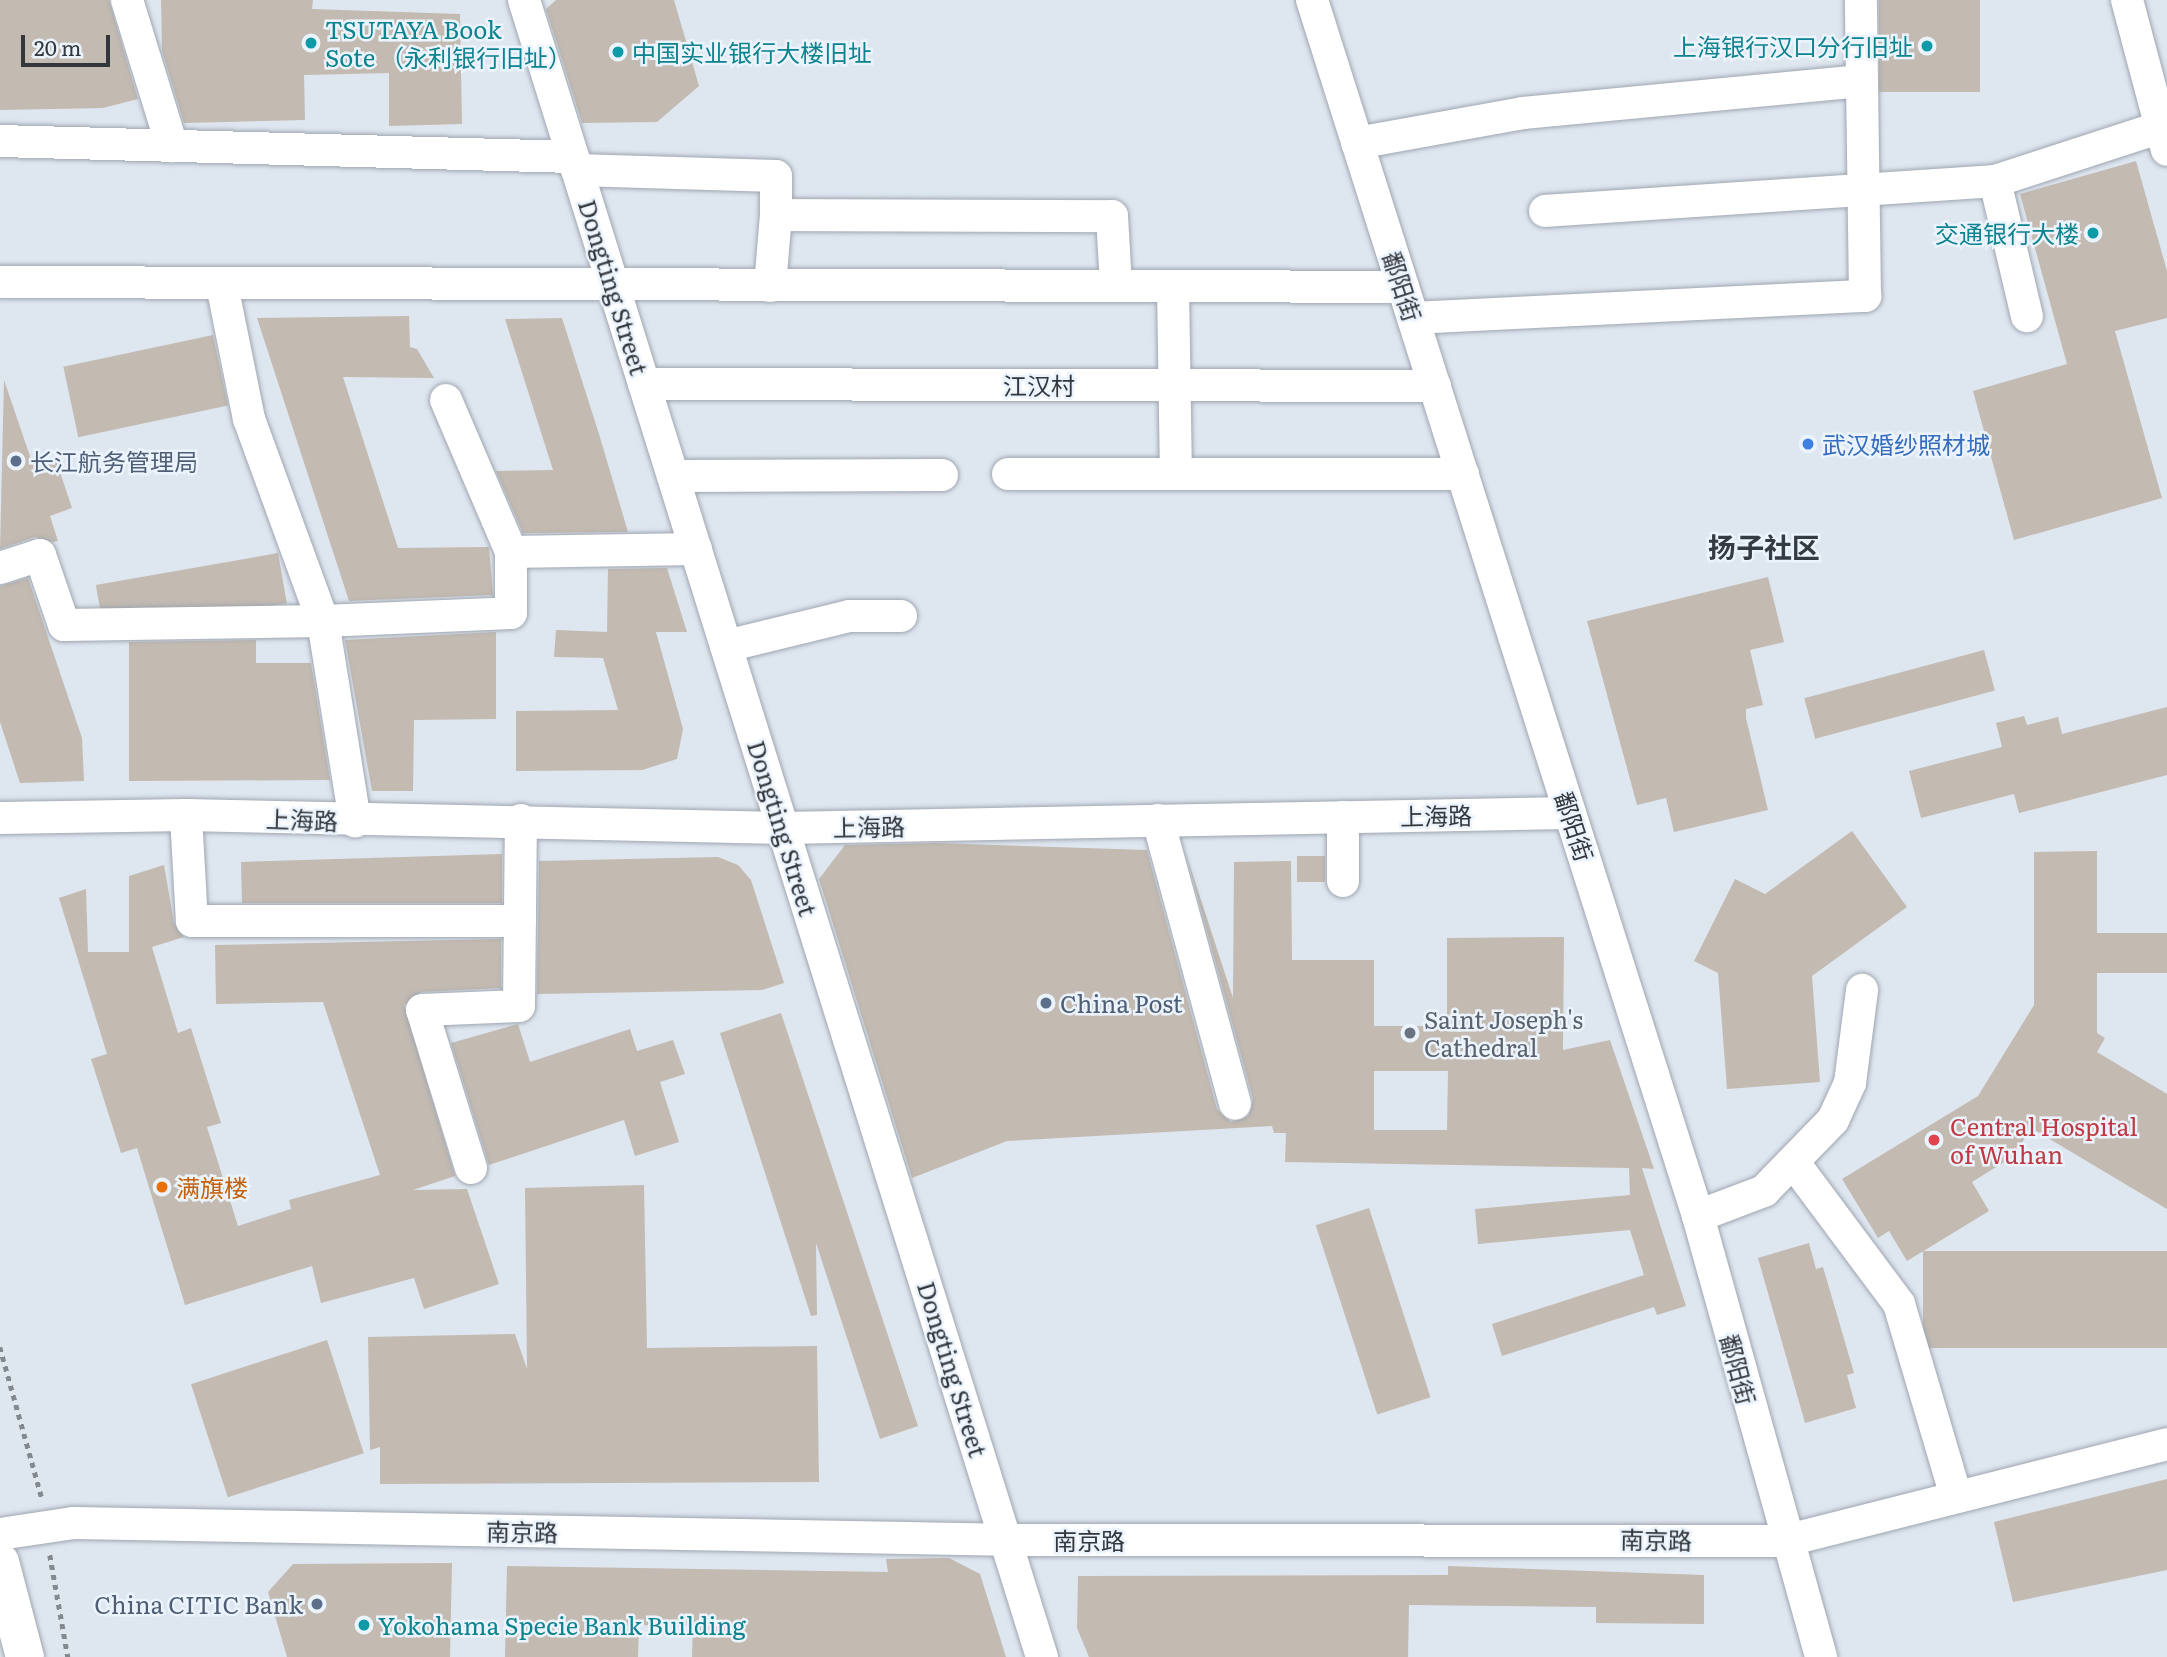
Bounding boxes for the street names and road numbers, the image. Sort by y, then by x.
street label: Dongting Street [574,196,654,378]
street label: 鄱阳街 [1378,247,1428,325]
street label: 江汉村 [1003,371,1075,399]
street label: Dongting Street [743,737,823,919]
street label: 鄱阳街 [1550,787,1600,865]
street label: 上海路 [1400,800,1472,830]
street label: 上海路 [266,803,338,835]
street label: 上海路 [833,811,905,841]
street label: Dongting Street [913,1278,993,1460]
street label: 鄱阳街 [1716,1330,1762,1408]
street label: 南京路 [486,1516,558,1546]
street label: 南京路 [1620,1524,1692,1554]
street label: 南京路 [1053,1526,1125,1554]

